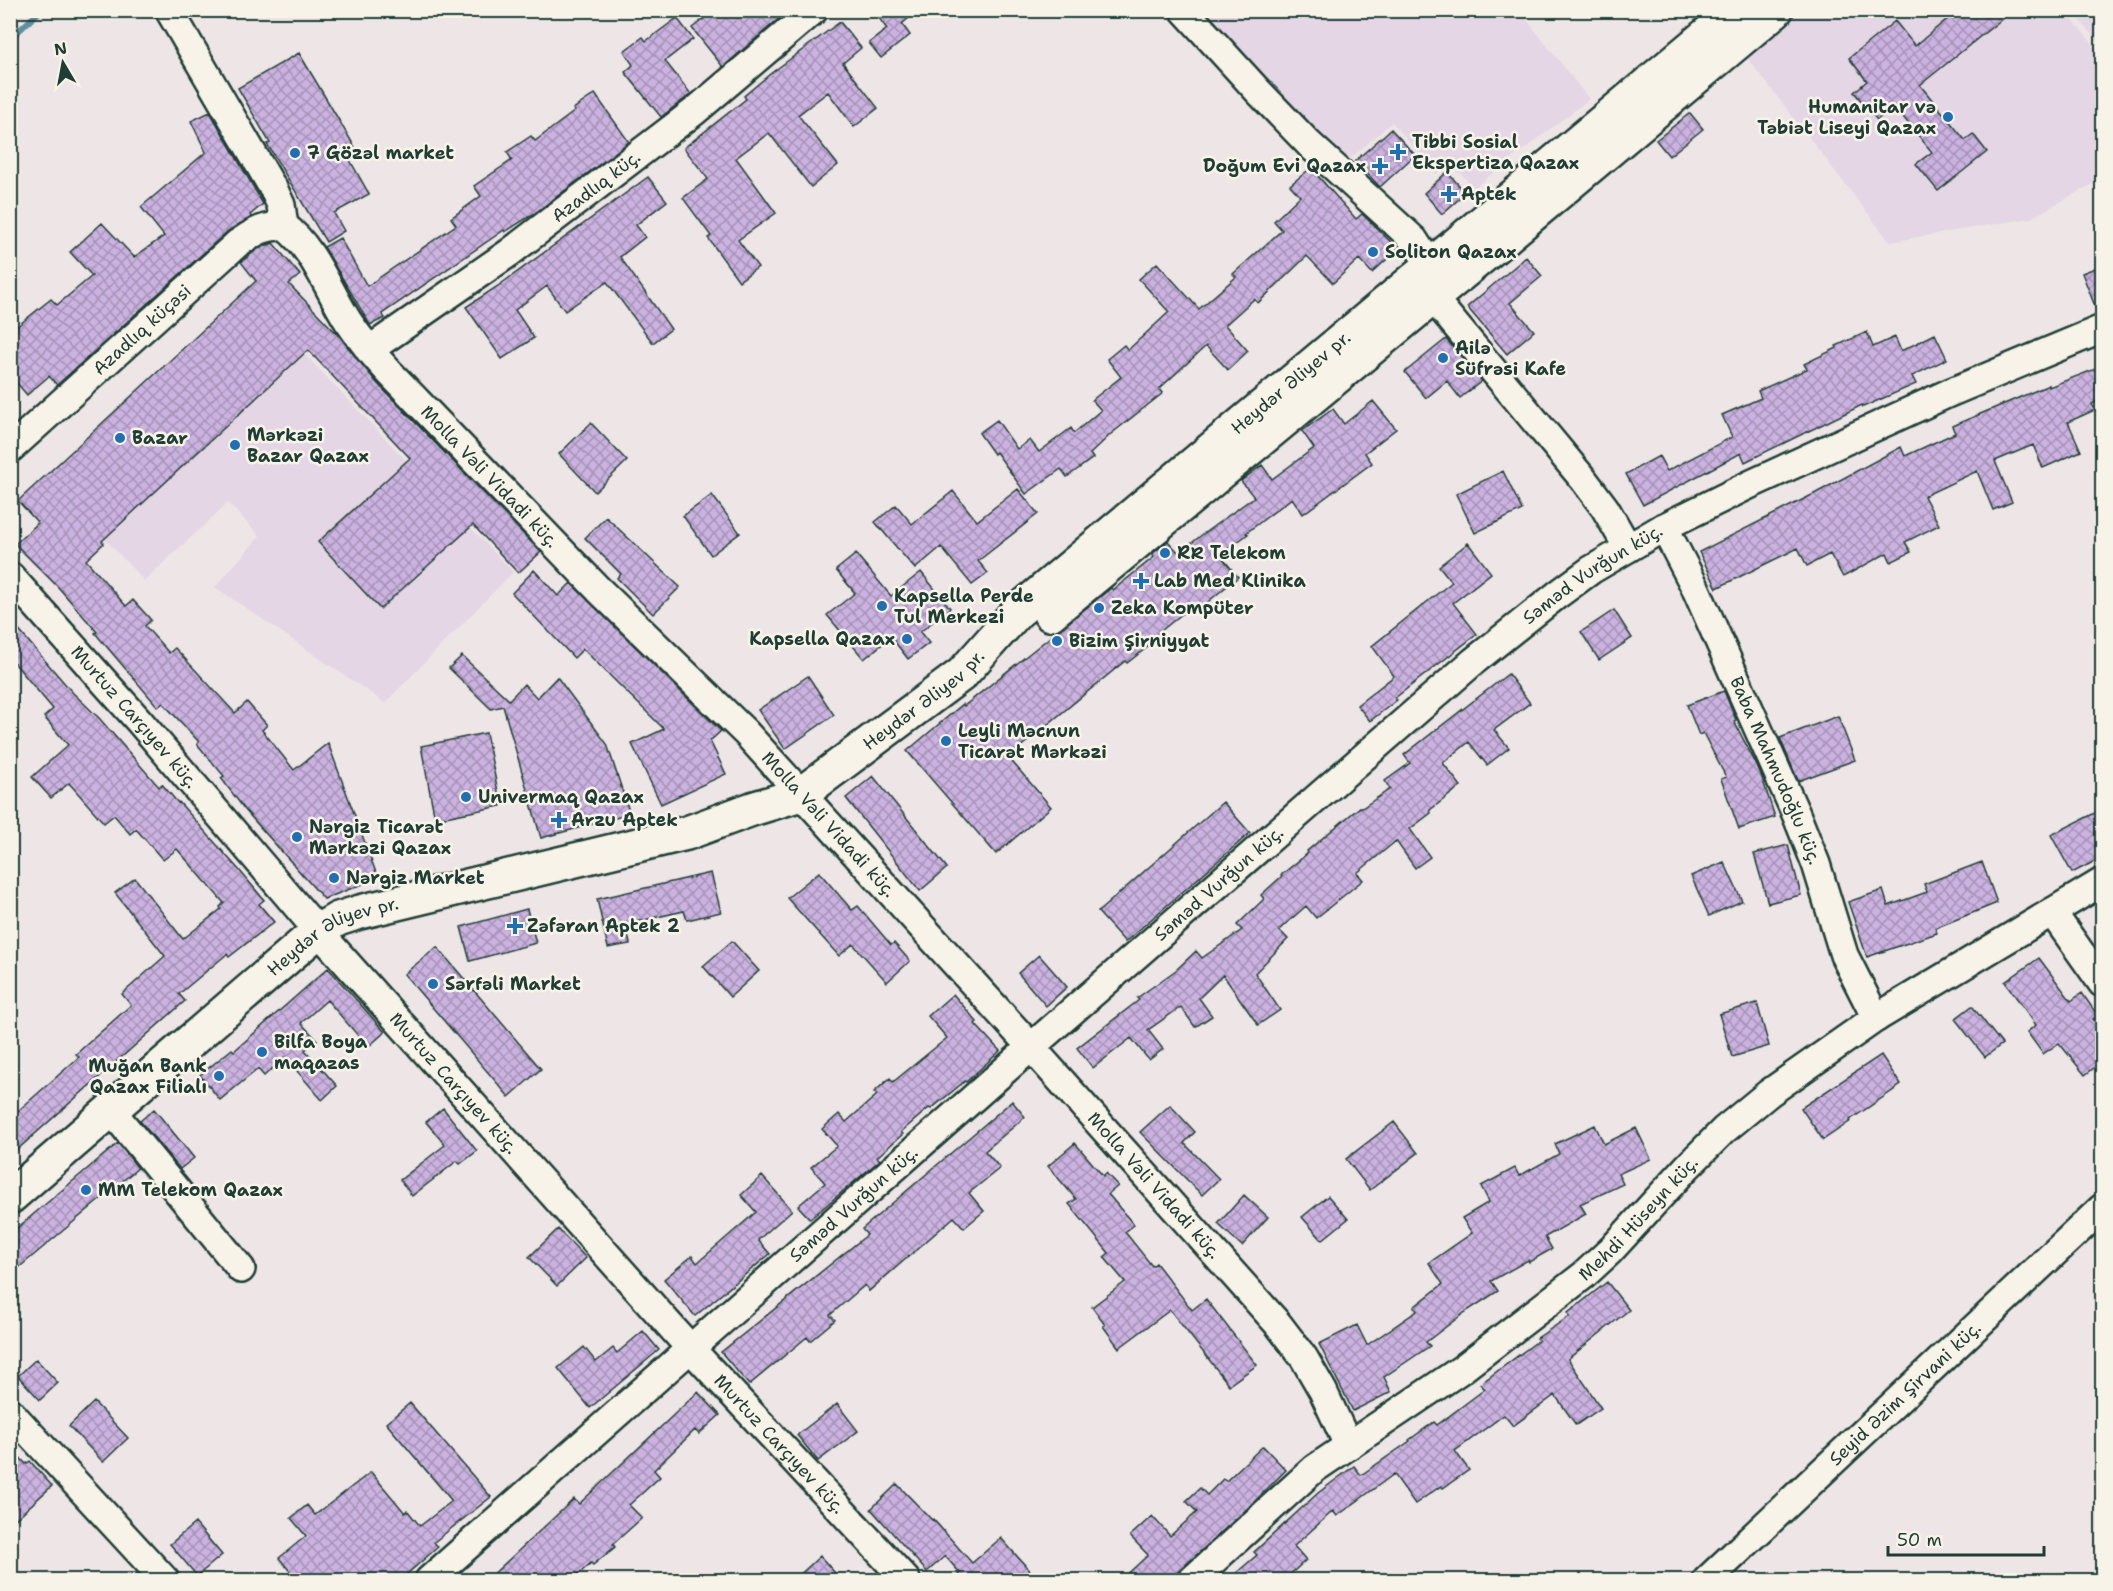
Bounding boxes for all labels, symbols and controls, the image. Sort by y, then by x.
north arrow [33,33,93,93]
text: N [52,37,69,60]
place label: Humanitar və Təbiət Liseyi Qazax [1757,95,1936,140]
marker: Humanitar və Təbiət Liseyi Qazax [1941,110,1955,124]
place label: Tibbi Sosial Ekspertiza Qazax [1412,130,1579,175]
place label: 7 Gözəl market [307,141,454,165]
marker: Tibbi Sosial Ekspertiza Qazax [1389,143,1407,161]
street label: Azadlıq küç. [547,145,645,228]
marker: 7 Gözəl market [288,146,302,160]
place label: Doğum Evi Qazax [1203,154,1366,178]
marker: Doğum Evi Qazax [1371,157,1389,175]
place label: Aptek [1461,182,1517,206]
marker: Aptek [1442,187,1456,201]
place label: Soliton Qazax [1385,240,1517,264]
marker: Soliton Qazax [1366,245,1380,259]
street label: Azadlıq küçəsi [88,279,196,380]
street label: Heydər Əliyev pr. [1226,326,1356,440]
place label: Ailə Süfrəsi Kafe [1455,336,1566,381]
marker: Ailə Süfrəsi Kafe [1436,351,1450,365]
street label: Molla Vəli Vidadi küç. [415,400,564,553]
place label: Mərkəzi Bazar Qazax [247,423,369,468]
place label: Bazar [132,426,188,450]
marker: Bazar [113,431,127,445]
marker: Mərkəzi Bazar Qazax [228,438,242,452]
street label: Səməd Vurğun küç. [1518,518,1667,630]
place label: RR Telekom [1177,541,1286,565]
marker: RR Telekom [1158,546,1172,560]
place label: Lab Med Klinika [1154,569,1306,593]
marker: Lab Med Klinika [1132,572,1150,590]
place label: Kapsella Perde Tul Merkezi [894,584,1034,629]
place label: Zeka Kompüter [1111,596,1254,620]
marker: Kapsella Perde Tul Merkezi [875,599,889,613]
marker: Zeka Kompüter [1092,601,1106,615]
place label: Kapsella Qazax [749,627,895,651]
place label: Bizim Şirniyyat [1069,629,1210,653]
marker: Kapsella Qazax [900,632,914,646]
marker: Bizim Şirniyyat [1050,634,1064,648]
street label: Murtuz Carçıyev küç. [65,640,203,793]
street label: Heydər Əliyev pr. [858,645,990,756]
street label: Baba Mahmudoğlu küç. [1724,673,1827,868]
place label: Leyli Məcnun Ticarət Mərkəzi [958,719,1107,764]
marker: Leyli Məcnun Ticarət Mərkəzi [939,734,953,748]
street label: Molla Vəli Vidadi küç. [756,746,901,902]
place label: Univermaq Qazax [478,785,644,809]
marker: Univermaq Qazax [459,790,473,804]
place label: Arzu Aptek [571,808,678,832]
marker: Arzu Aptek [552,813,566,827]
place label: Nərgiz Ticarət Mərkəzi Qazax [309,815,451,860]
street label: Səməd Vurğun küç. [1149,821,1288,946]
marker: Nərgiz Ticarət Mərkəzi Qazax [290,830,304,844]
place label: Nərgiz Market [346,866,485,890]
marker: Nərgiz Market [327,871,341,885]
street label: Heydər Əliyev pr. [262,891,401,982]
place label: Zəfəran Aptek 2 [527,914,680,938]
marker: Zəfəran Aptek 2 [508,919,522,933]
place label: Sərfəli Market [445,972,581,996]
marker: Sərfəli Market [426,977,440,991]
street label: Murtuz Carçıyev küç. [384,1007,523,1159]
place label: Bilfa Boya maqazas [274,1030,368,1075]
marker: Bilfa Boya maqazas [255,1045,269,1059]
place label: Muğan Bank Qazax Filialı [88,1054,207,1099]
marker: Muğan Bank Qazax Filialı [212,1069,226,1083]
street label: Molla Vəli Vidadi küç. [1082,1107,1226,1264]
street label: Səməd Vurğun küç. [784,1141,923,1268]
street label: Mehdi Hüseyn küç. [1573,1151,1703,1286]
place label: MM Telekom Qazax [98,1178,283,1202]
marker: MM Telekom Qazax [79,1183,93,1197]
street label: Seyid Əzim Şirvani küç. [1824,1316,1986,1471]
street label: Murtuz Carçıyev küç. [708,1369,850,1519]
scale bar [1888,1519,2044,1557]
text: 50 m [1897,1528,1942,1552]

